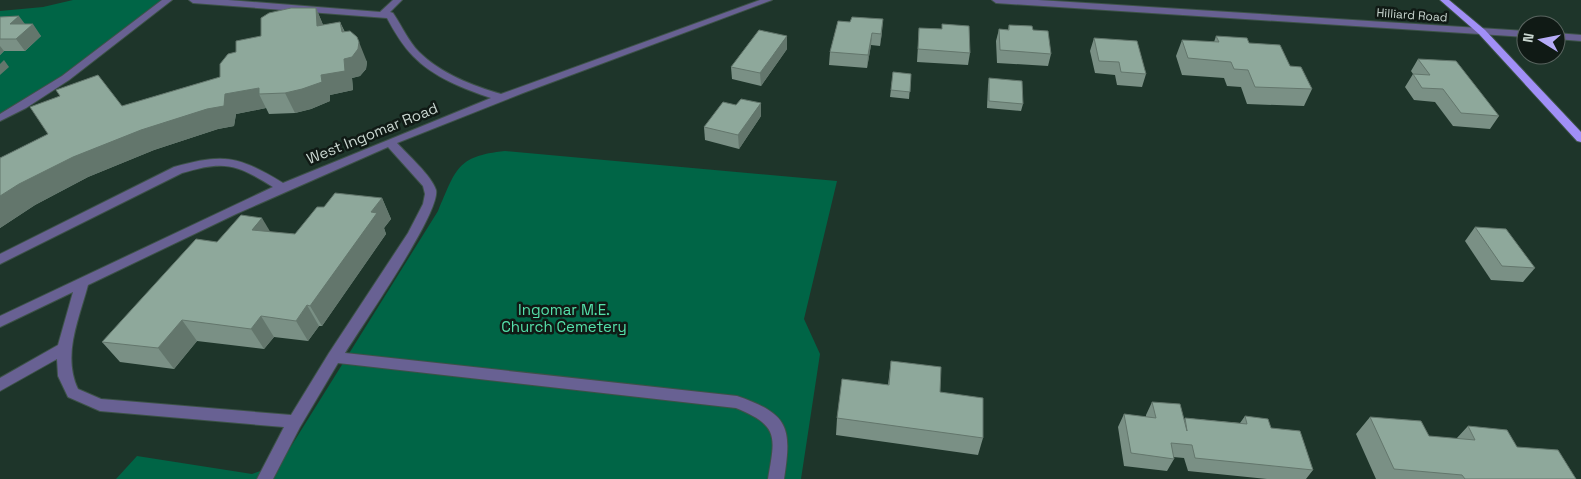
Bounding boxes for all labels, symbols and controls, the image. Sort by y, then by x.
street label: Hilliard Road [1376,5,1448,25]
north arrow [1516,15,1566,65]
text: N [1519,32,1538,44]
street label: West Ingomar Road [304,98,440,168]
park label: Ingomar M.E. Church Cemetery [501,300,627,336]

